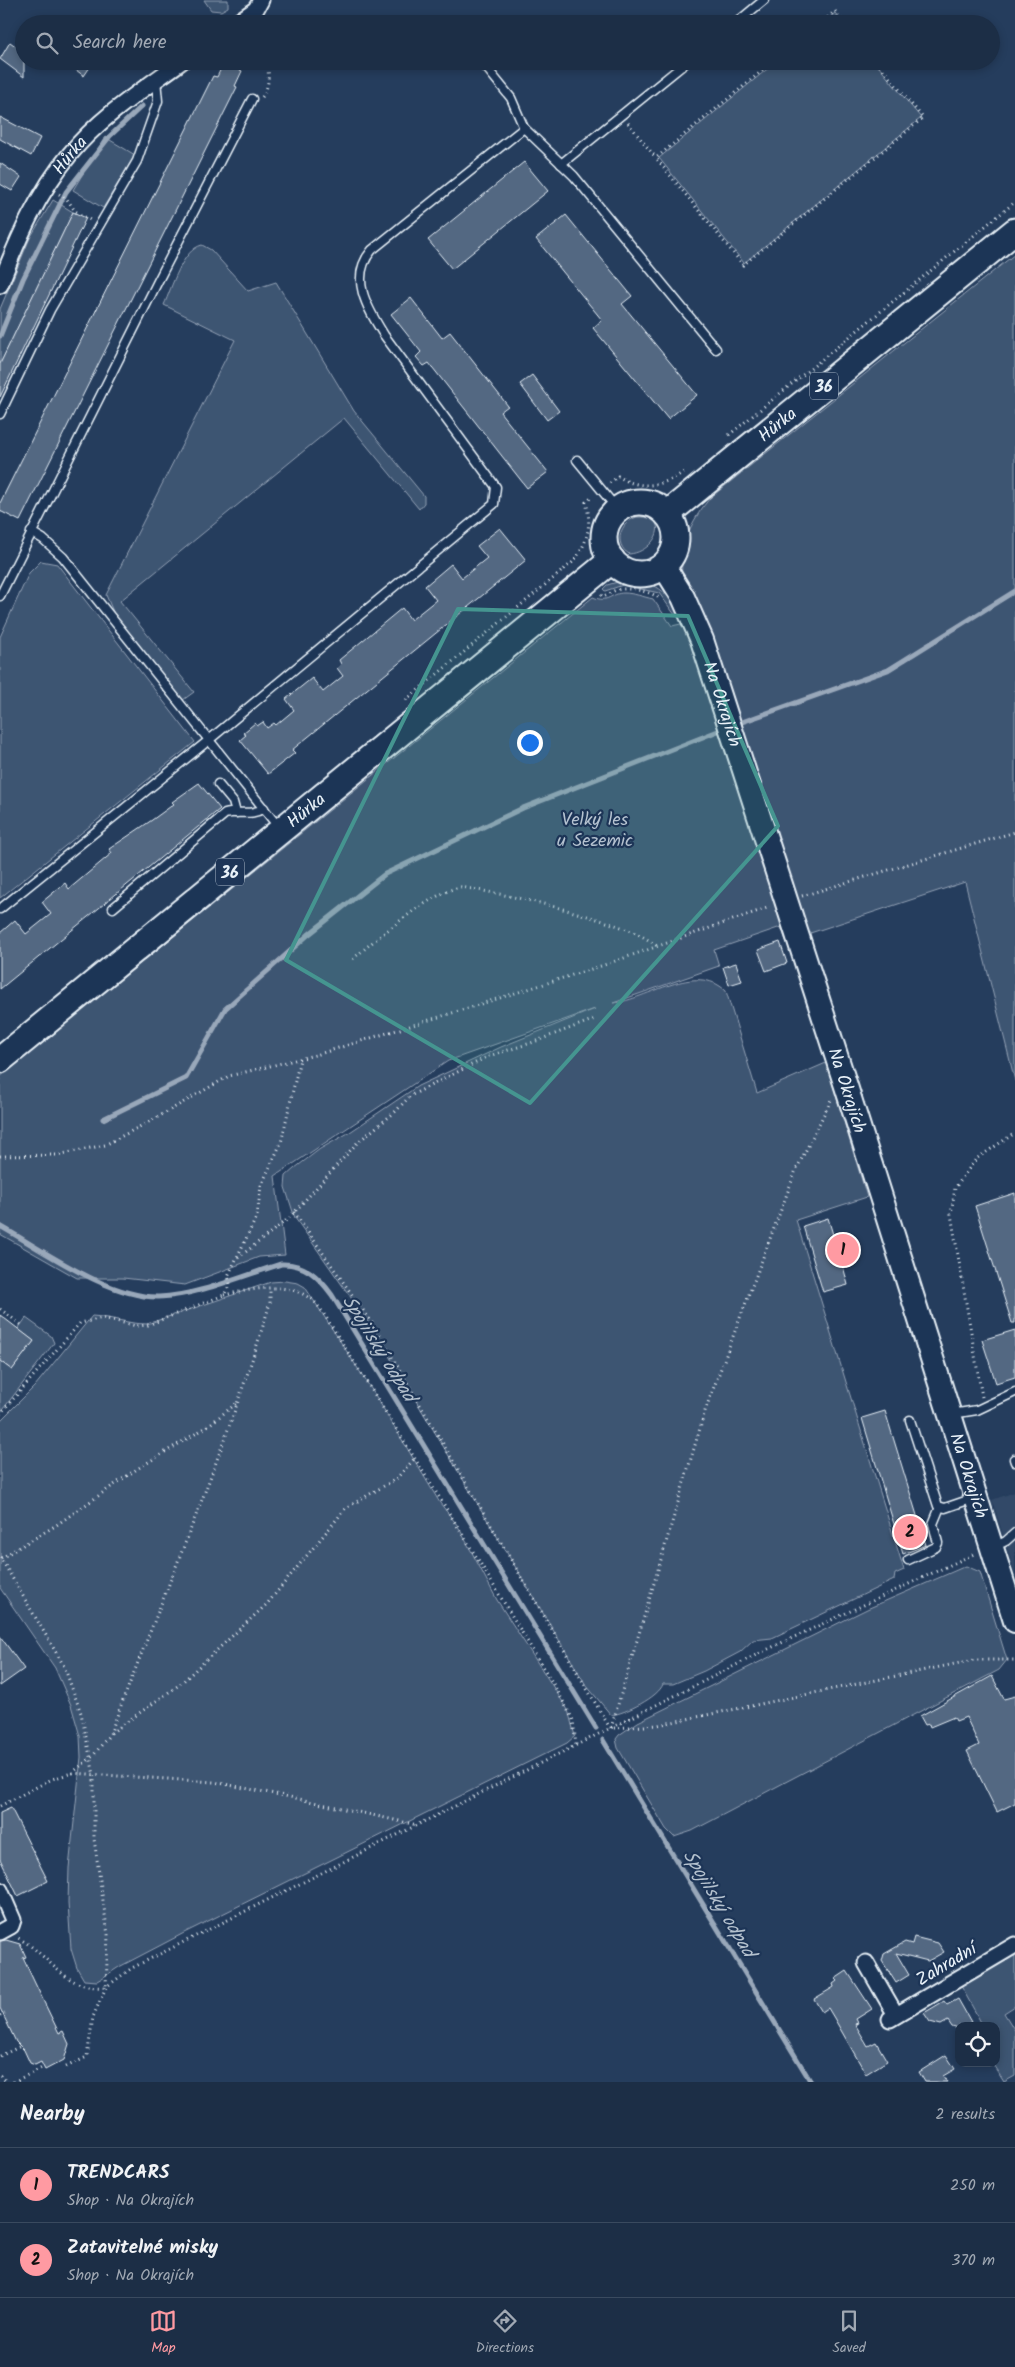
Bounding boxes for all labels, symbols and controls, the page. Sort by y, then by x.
search box [15,15,1000,70]
text: Search here [73,28,167,58]
icon: search [33,29,61,57]
street label: Hůrka [46,130,95,182]
road number: 36 [810,372,838,400]
street label: Hůrka [752,401,804,451]
street label: Na Okrajích [694,658,749,751]
your location [517,730,543,756]
street label: Hůrka [281,786,333,836]
park label: Velký les u Sezemic [557,806,633,856]
road number: 36 [216,859,244,886]
street label: Na Okrajích [819,1044,873,1137]
pin: 1 [827,1231,859,1269]
water label: Spojilský odpad [334,1290,425,1412]
street label: Na Okrajích [941,1430,995,1523]
pin: 2 [894,1513,926,1551]
water label: Spojilský odpad [674,1844,765,1967]
street label: Zahradní [911,1934,985,1995]
map controls [955,2022,1000,2067]
button: locate [955,2022,1000,2067]
text: Nearby [20,2098,85,2131]
text: 2 results [935,2102,995,2127]
text: TRENDCARS [67,2158,169,2188]
text: 1 [34,2173,38,2198]
text: 250 m [950,2173,995,2198]
text: Shop · Na Okrajích [67,2188,194,2213]
text: Zatavitelné misky [67,2233,218,2263]
text: 2 [31,2248,41,2273]
text: 370 m [951,2248,995,2273]
text: Shop · Na Okrajích [67,2263,194,2288]
tab: Map [149,2307,177,2359]
tab: Directions [476,2307,534,2359]
tab: Saved [832,2307,866,2359]

